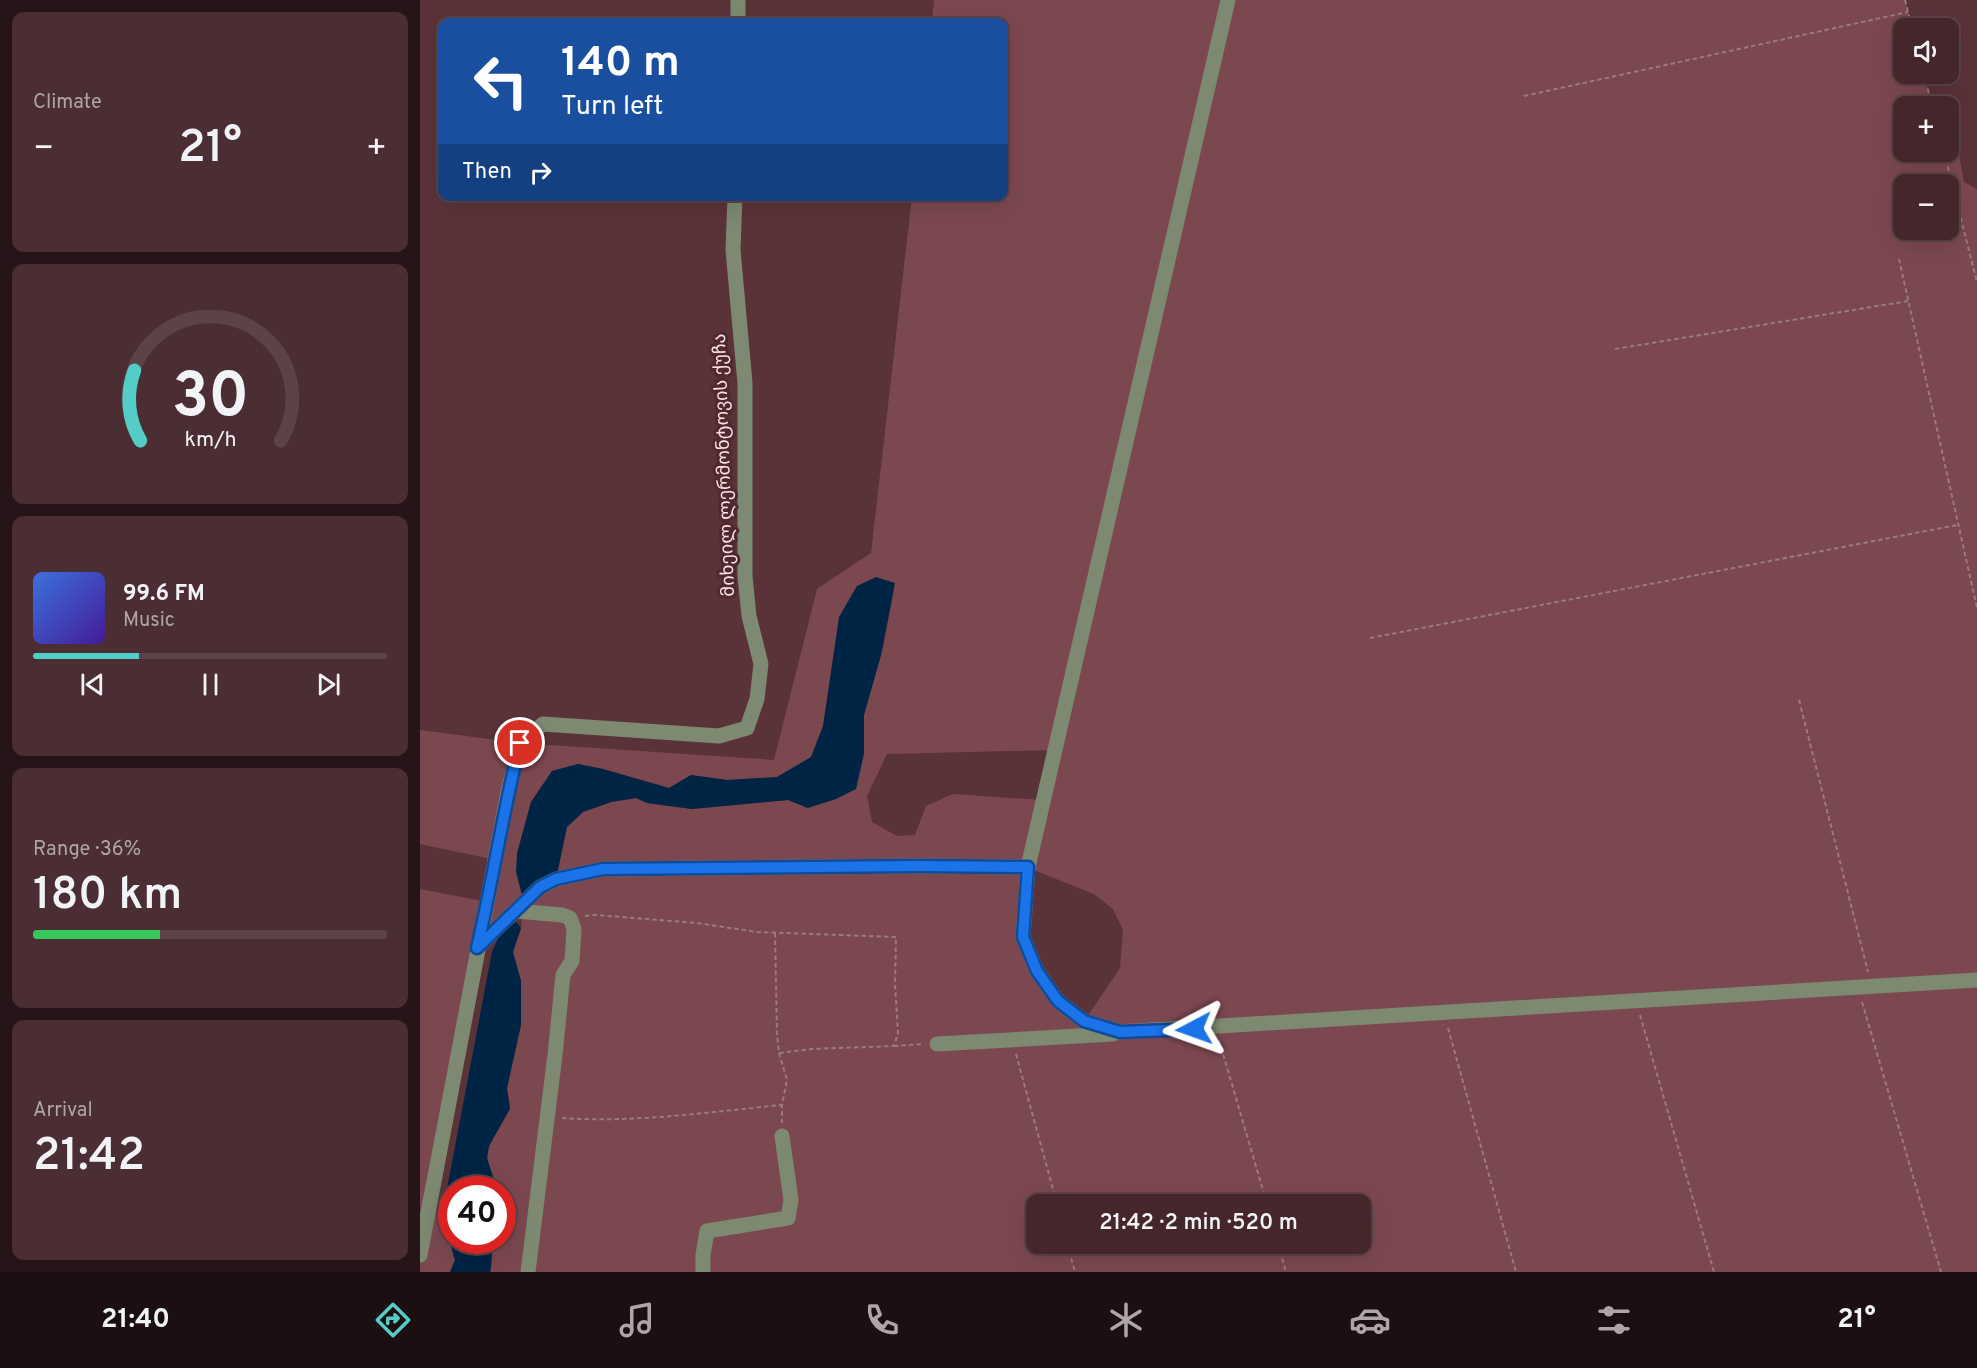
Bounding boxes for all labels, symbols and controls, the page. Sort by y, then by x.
map controls [1893,18,1959,240]
button: sound [1893,18,1959,84]
text: 140 m [561,38,680,91]
icon: left [462,42,540,120]
text: Climate [33,90,102,116]
text: Turn left [561,90,663,124]
button: + [1893,96,1959,162]
text: 21° [178,121,242,178]
text: − [33,129,54,171]
text: + [366,129,387,171]
icon: right [524,156,557,189]
text: Then [462,159,512,186]
button: − [1893,174,1959,240]
street label: მიხეილ ლერმონტოვის ქუჩა [709,333,741,597]
text: 30 [171,360,249,439]
text: km/h [184,427,236,454]
text: 99.6 FM [123,581,205,608]
text: Music [123,608,175,634]
icon: previous [76,668,109,701]
icon: pause [194,668,227,701]
icon: next [312,668,345,701]
pin [494,717,545,768]
icon: arrive [503,726,536,759]
text: Range · 36% [33,837,141,863]
text: 180 km [33,868,182,925]
position arrow [1162,997,1226,1061]
text: Arrival [33,1098,93,1124]
text: 21:42 [33,1129,145,1186]
speed limit sign: 40 [438,1176,516,1254]
text: 21:42 · 2 min · 520 m [1099,1210,1298,1237]
icon: directions [372,1299,414,1341]
icon: music [616,1299,658,1341]
icon: phone [861,1299,903,1341]
icon: climate [1105,1299,1147,1341]
icon: car [1349,1299,1391,1341]
icon: filters [1593,1299,1635,1341]
text: 21:40 [101,1303,170,1337]
text: 21° [1837,1303,1876,1337]

